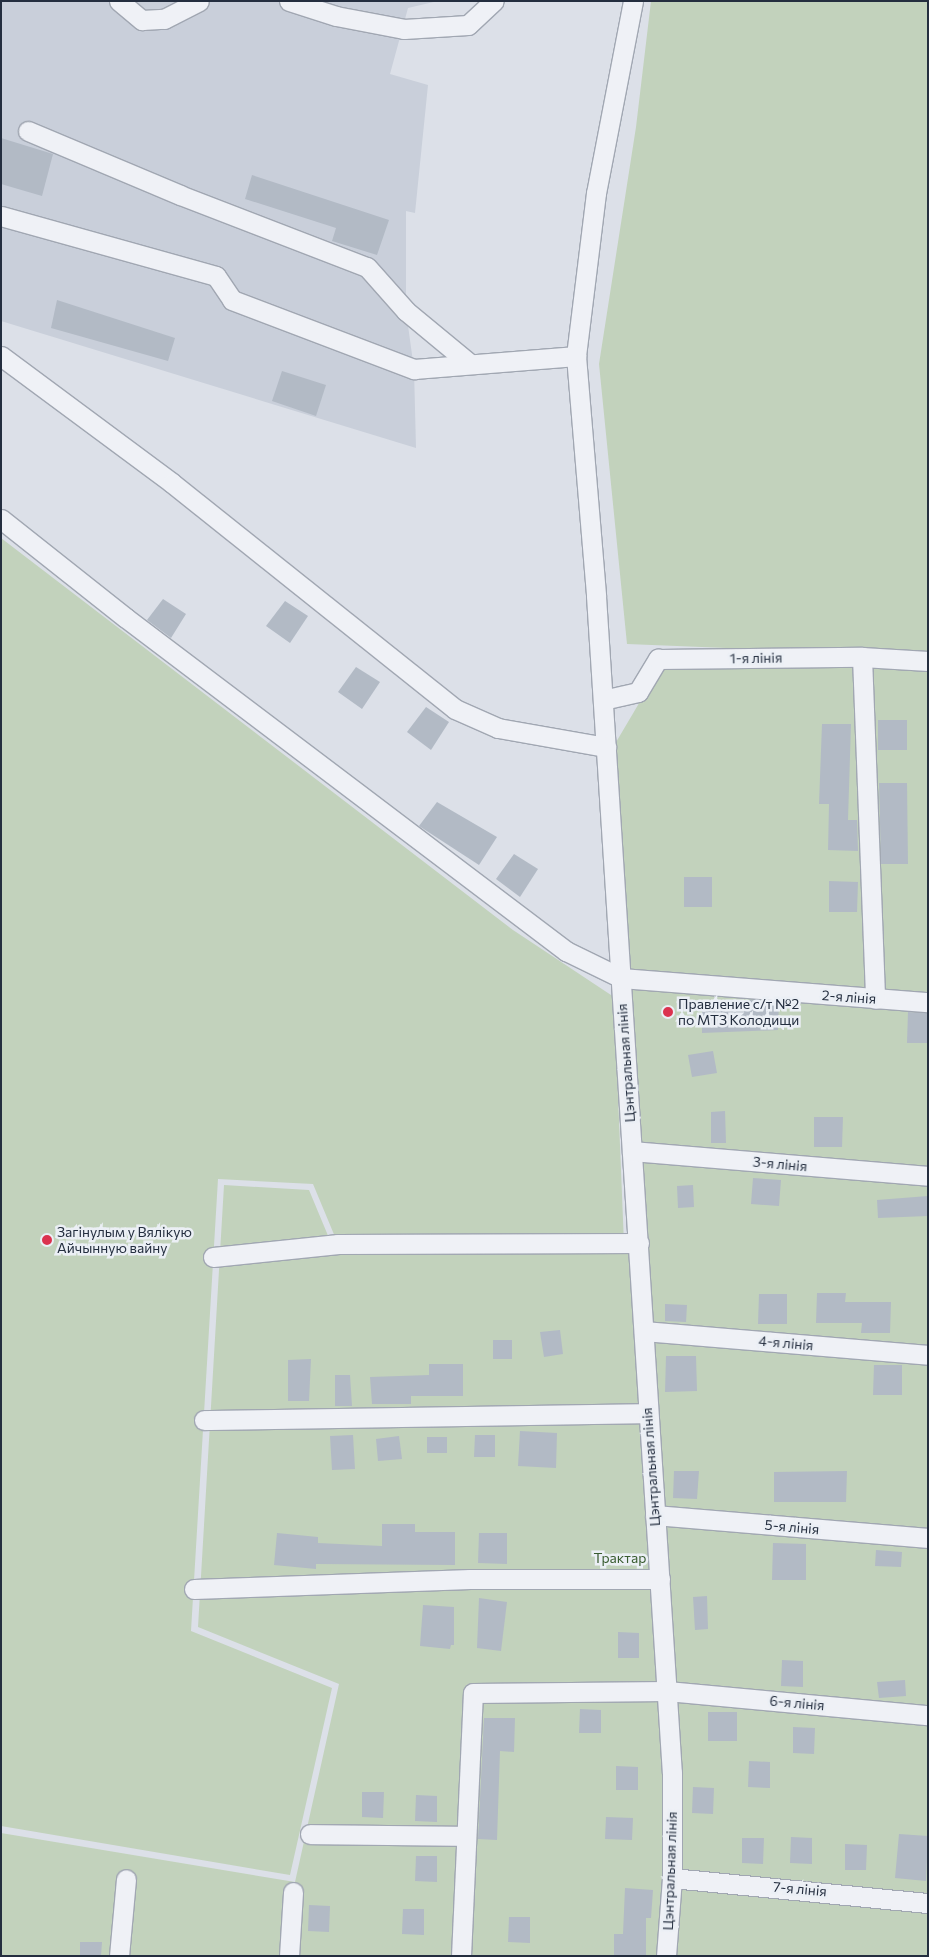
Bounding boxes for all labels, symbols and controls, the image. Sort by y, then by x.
street label: 1-я лінія [730,649,782,667]
street label: 2-я лінія [821,987,877,1007]
place label: Правление с/т №2 по МТЗ Колодищи [678,996,799,1028]
street label: Цэнтральная лінія [613,1003,639,1123]
marker: Правление с/т №2 по МТЗ Колодищи [662,1006,674,1018]
street label: 3-я лінія [752,1153,808,1175]
place label: Загінулым у Вялікую Айчынную вайну [57,1224,192,1256]
marker: Загінулым у Вялікую Айчынную вайну [41,1234,53,1246]
street label: 4-я лінія [758,1332,814,1354]
street label: Цэнтральная лінія [638,1407,664,1527]
street label: 5-я лінія [764,1516,820,1538]
park label: Трактар [594,1550,646,1566]
street label: 6-я лінія [769,1692,825,1714]
street label: Цэнтральная лінія [660,1811,680,1931]
street label: 7-я лінія [772,1878,828,1900]

